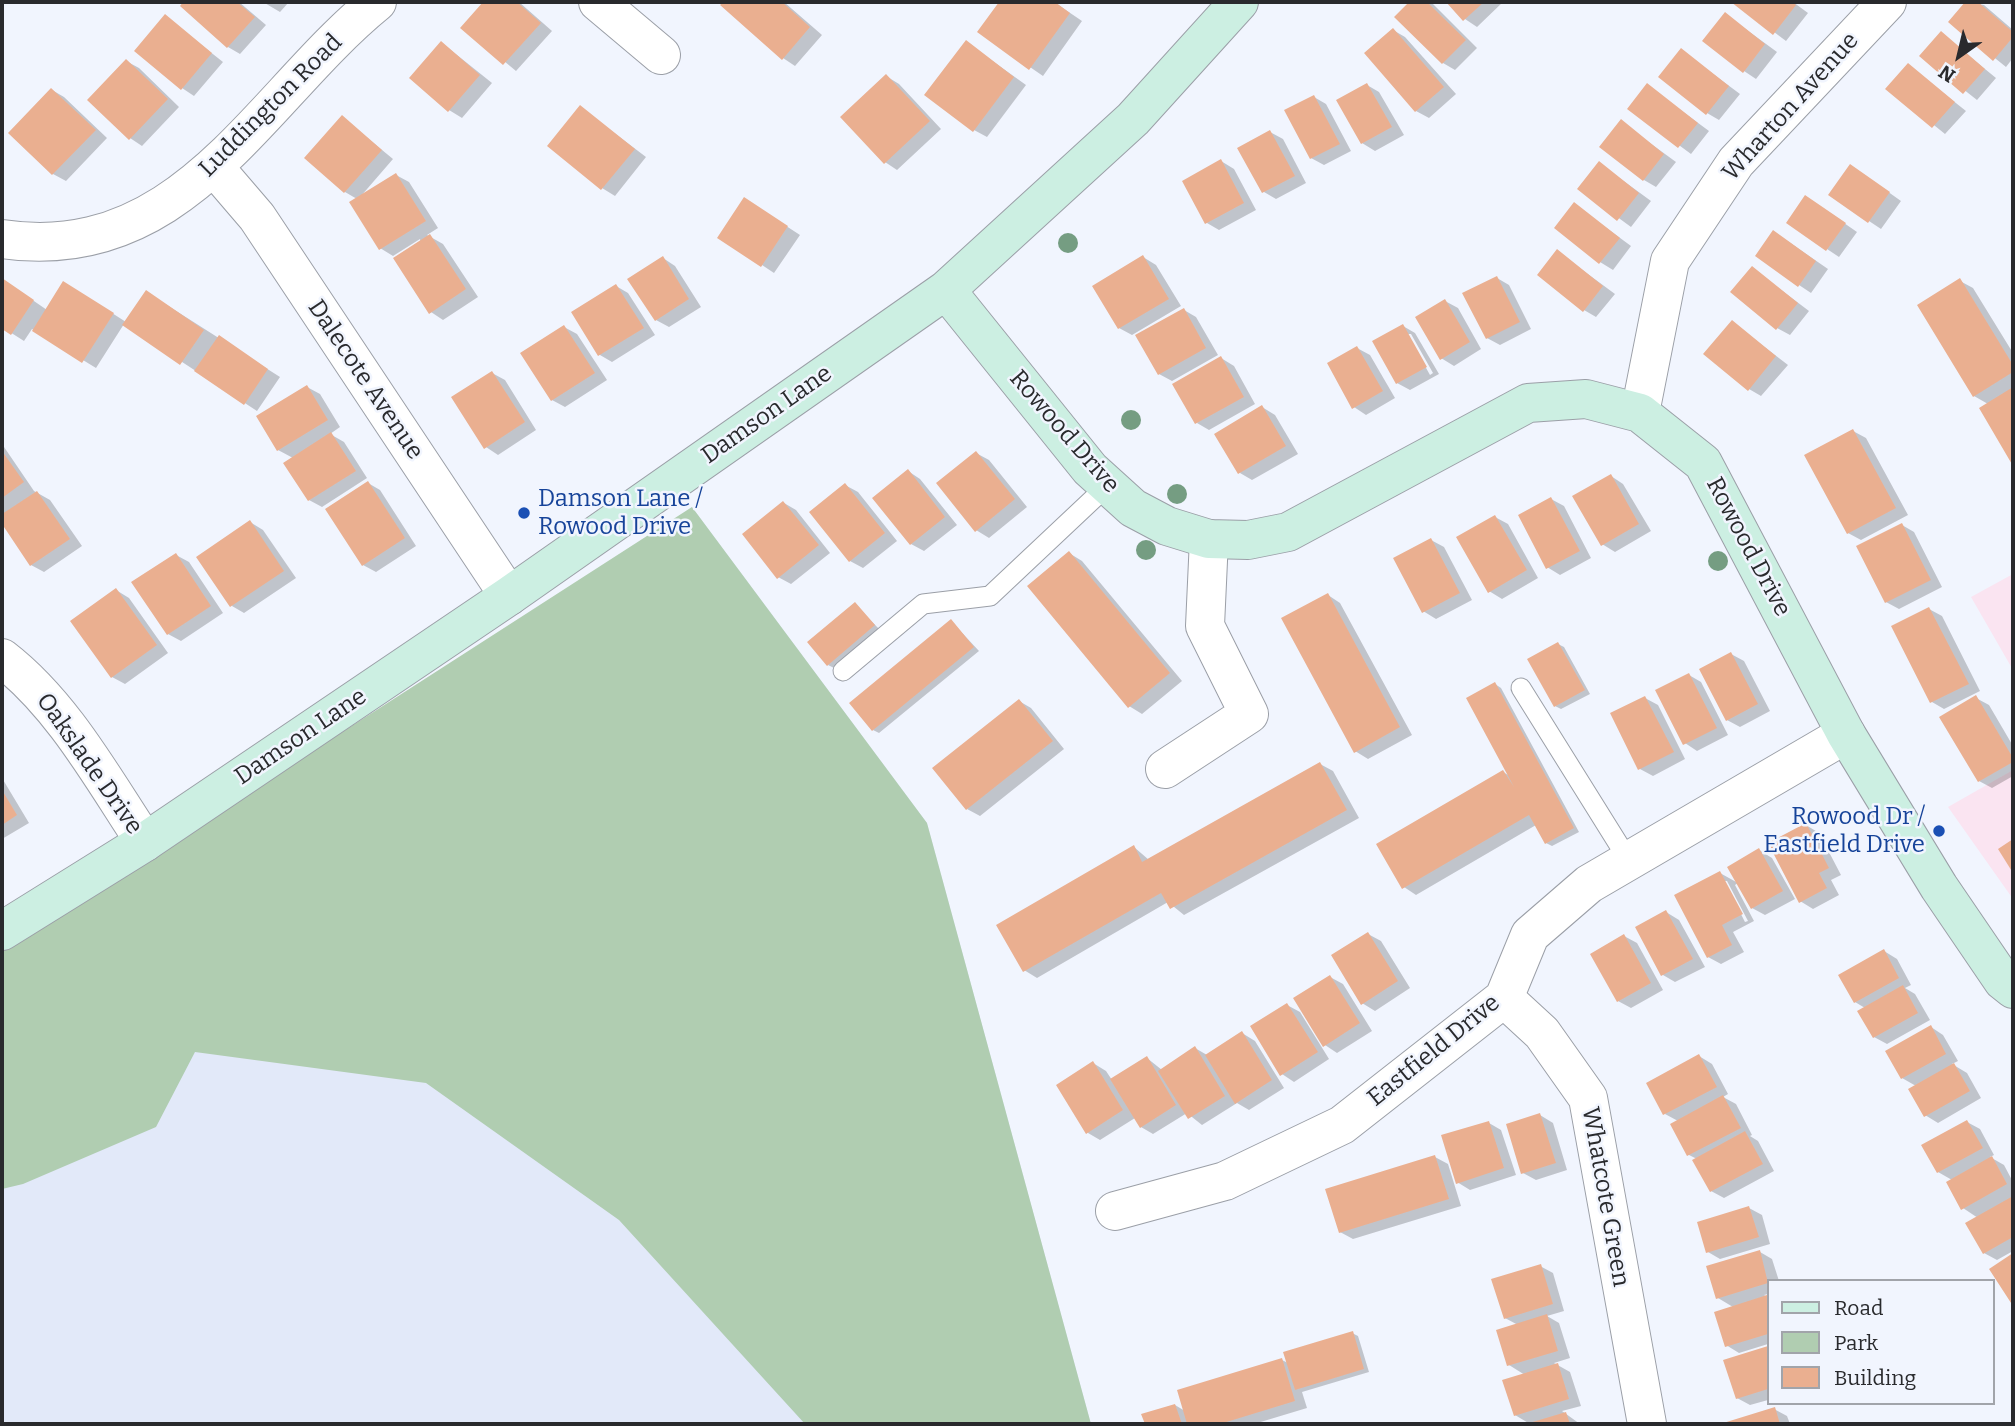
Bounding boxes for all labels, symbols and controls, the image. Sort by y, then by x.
north arrow [1924,21,1994,91]
street label: Wharton Avenue [1717,27,1865,187]
street label: Luddington Road [194,29,348,183]
text: N [1934,60,1959,87]
street label: Dalecote Avenue [301,295,429,465]
street label: Damson Lane [696,359,838,471]
street label: Rowood Drive [1003,365,1125,499]
street label: Rowood Drive [1699,473,1797,621]
place label: Damson Lane / Rowood Drive [538,485,703,541]
marker: Damson Lane / Rowood Drive [516,505,532,521]
street label: Damson Lane [230,682,372,792]
street label: Oakslade Drive [30,688,148,840]
place label: Rowood Dr / Eastfield Drive [1763,803,1925,859]
marker: Rowood Dr / Eastfield Drive [1931,823,1947,839]
street label: Eastfield Drive [1362,989,1506,1113]
street label: Whatcote Green [1575,1105,1635,1289]
legend [1766,1279,1994,1405]
text: Road [1834,1295,1883,1321]
text: Park [1834,1330,1878,1356]
text: Building [1834,1365,1916,1391]

